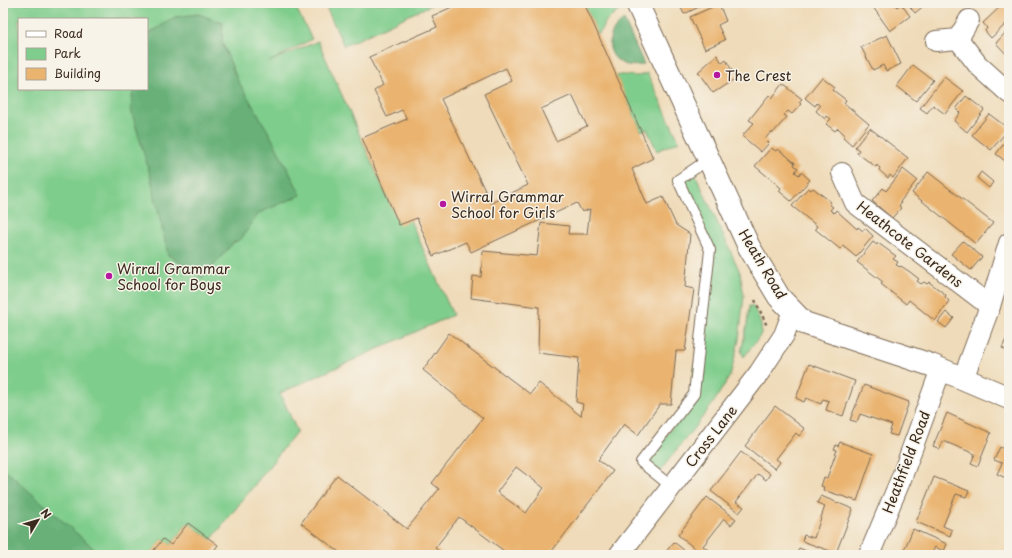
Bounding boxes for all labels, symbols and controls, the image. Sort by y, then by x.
legend [18,18,148,90]
text: Road [54,24,83,42]
text: Park [54,44,81,62]
text: Building [54,64,101,82]
place label: The Crest [725,65,792,86]
marker: The Crest [712,70,722,80]
place label: Wirral Grammar School for Girls [451,186,564,223]
street label: Heathcote Gardens [852,196,968,292]
marker: Wirral Grammar School for Girls [438,199,448,209]
street label: Heath Road [734,225,792,303]
place label: Wirral Grammar School for Boys [117,258,230,295]
marker: Wirral Grammar School for Boys [104,271,114,281]
street label: Cross Lane [680,400,742,472]
street label: Heathfield Road [877,408,935,516]
north arrow [18,500,58,540]
text: N [37,505,56,522]

